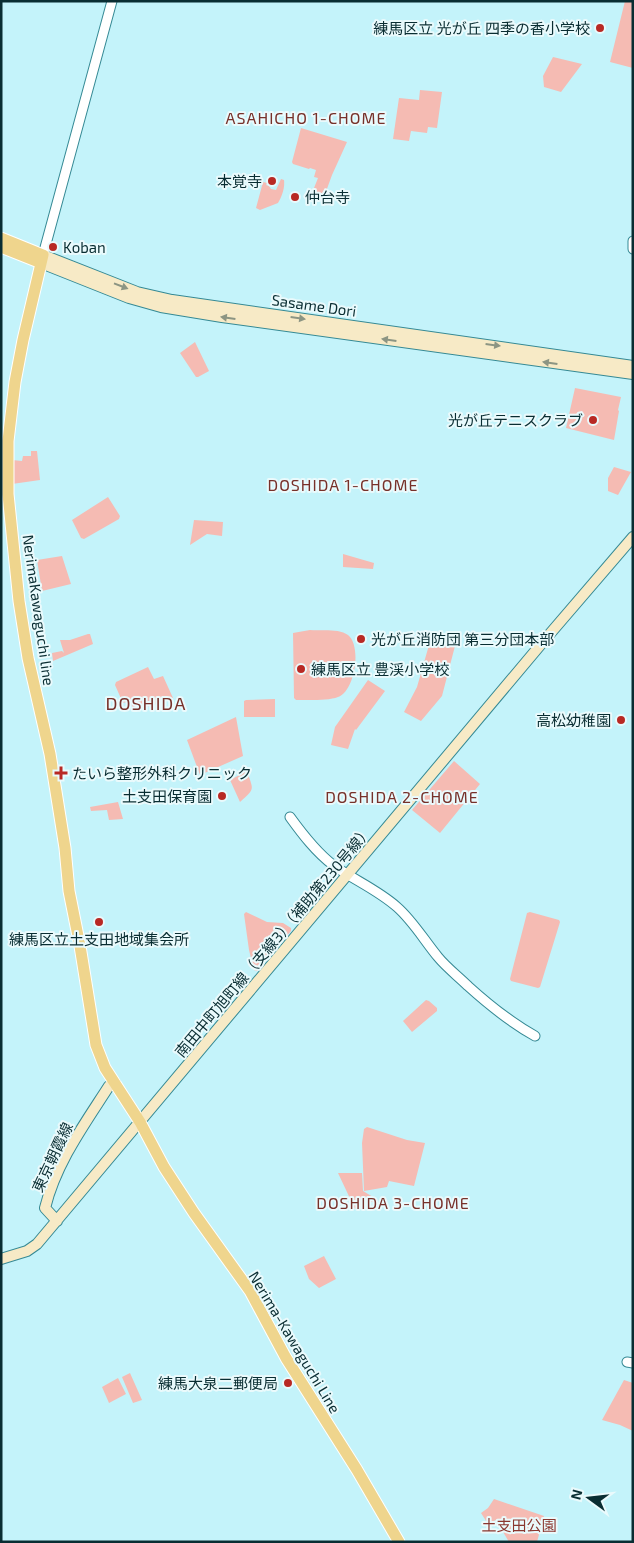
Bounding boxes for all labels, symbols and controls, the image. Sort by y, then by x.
place label: 練馬区立 光が丘 四季の香小学校 [373,19,590,37]
marker: 練馬区立 光が丘 四季の香小学校 [594,22,606,34]
district label: ASAHICHO 1-CHOME [226,108,386,127]
place label: 本覚寺 [217,172,262,190]
marker: 本覚寺 [266,175,278,187]
place label: 仲台寺 [305,188,350,206]
marker: 仲台寺 [289,191,301,203]
place label: Koban [63,238,106,256]
marker: Koban [47,241,59,253]
one-way arrow [114,282,129,290]
street label: Sasame Dori [271,290,357,320]
one-way arrow [220,313,236,321]
one-way arrow [290,314,306,322]
one-way arrow [381,336,397,344]
one-way arrow [486,341,502,349]
one-way arrow [541,358,557,366]
place label: 光が丘テニスクラブ [448,411,583,429]
marker: 光が丘テニスクラブ [587,414,599,426]
district label: DOSHIDA 1-CHOME [268,475,418,494]
street label: NerimaKawaguchi line [19,533,59,687]
place label: 光が丘消防団 第三分団本部 [371,630,554,648]
marker: 光が丘消防団 第三分団本部 [355,633,367,645]
place label: 練馬区立 豊渓小学校 [311,660,449,678]
marker: 練馬区立 豊渓小学校 [295,663,307,675]
district label: DOSHIDA [106,692,186,714]
place label: 高松幼稚園 [536,711,611,729]
marker: 高松幼稚園 [615,714,627,726]
place label: たいら整形外科クリニック [72,764,252,782]
marker: たいら整形外科クリニック [54,766,68,780]
place label: 土支田保育園 [122,787,212,805]
district label: DOSHIDA 2-CHOME [325,787,479,806]
marker: 土支田保育園 [216,790,228,802]
street label: 南田中町旭町線（支線3）（補助第230号線） [171,822,375,1060]
marker: 練馬区立土支田地域集会所 [93,916,105,928]
place label: 練馬区立土支田地域集会所 [9,930,189,948]
street label: 東京朝霞線 [28,1119,76,1195]
district label: DOSHIDA 3-CHOME [316,1193,470,1212]
street label: Nerima-Kawaguchi Line [245,1268,345,1416]
place label: 練馬大泉二郵便局 [158,1374,278,1392]
marker: 練馬大泉二郵便局 [282,1377,294,1389]
north arrow [564,1473,614,1523]
text: N [566,1487,585,1502]
park label: 土支田公園 [481,1516,557,1534]

